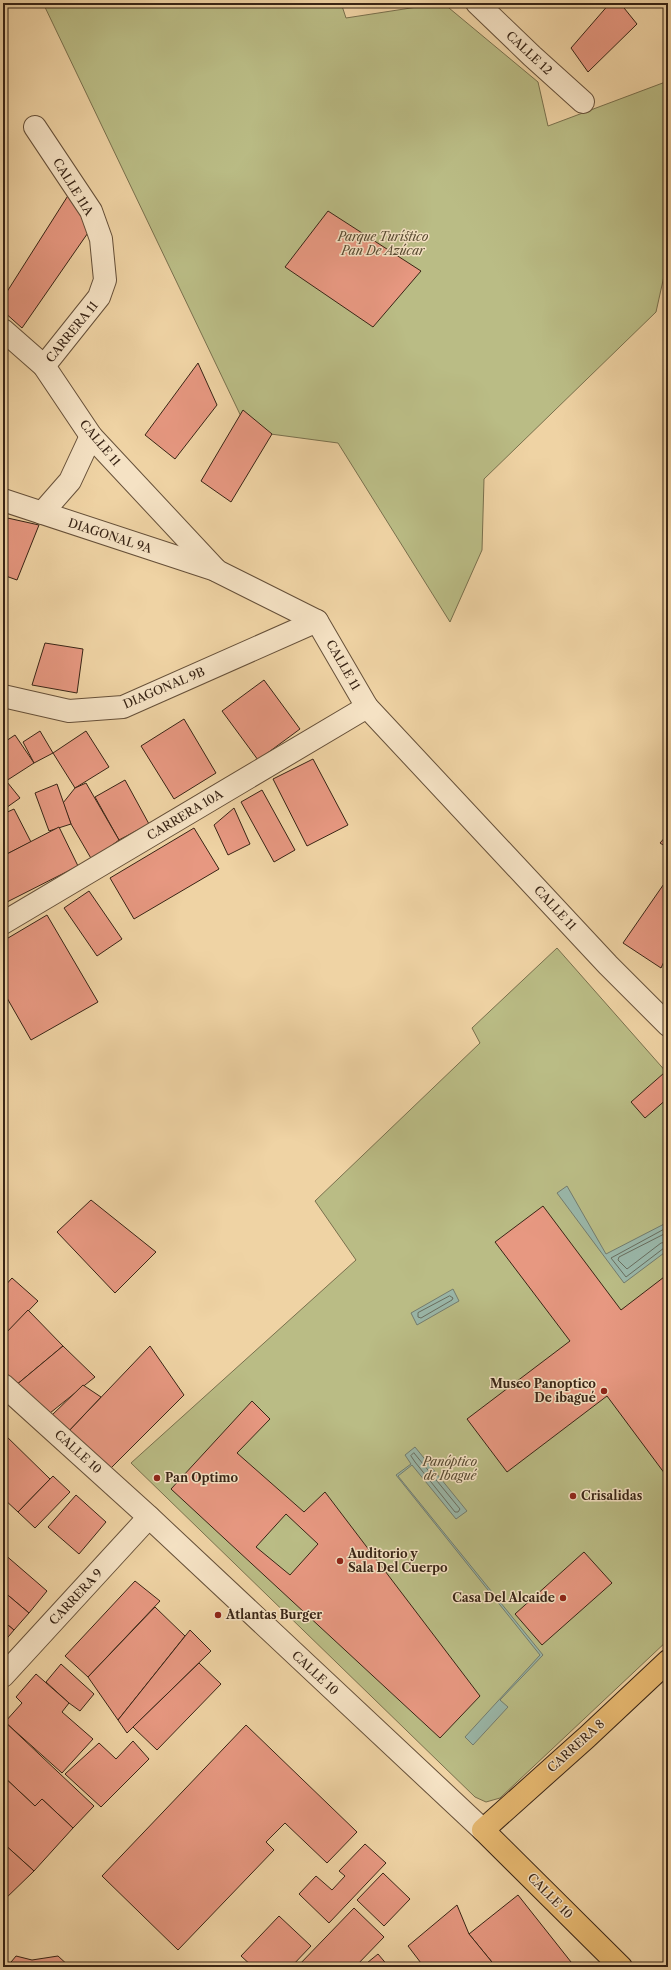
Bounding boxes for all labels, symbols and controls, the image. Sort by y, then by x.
street label: CALLE 12 [503,28,555,78]
street label: CALLE 11A [50,155,98,219]
park label: Parque Turístico Pan De Azúcar [337,229,429,258]
street label: CARRERA 11 [42,298,101,365]
street label: CALLE 11 [77,417,124,469]
street label: DIAGONAL 9A [66,515,155,556]
street label: CALLE 11 [323,637,364,693]
street label: DIAGONAL 9B [121,664,207,711]
street label: CARRERA 10A [144,785,226,843]
street label: CALLE 11 [531,882,580,933]
place label: Museo Panoptico De ibagué [490,1376,596,1405]
marker: Museo Panoptico De ibagué [599,1386,609,1396]
street label: CALLE 10 [52,1427,105,1477]
park label: Panóptico de Ibagué [422,1454,478,1483]
place label: Pan Optimo [165,1470,239,1485]
marker: Pan Optimo [152,1473,162,1483]
place label: Crisalidas [581,1488,643,1503]
marker: Crisalidas [568,1491,578,1501]
place label: Auditorio y Sala Del Cuerpo [347,1546,448,1575]
marker: Auditorio y Sala Del Cuerpo [335,1556,345,1566]
street label: CARRERA 9 [46,1565,105,1628]
place label: Casa Del Alcaide [452,1590,555,1605]
marker: Casa Del Alcaide [558,1593,568,1603]
place label: Atlantas Burger [225,1607,322,1622]
marker: Atlantas Burger [213,1610,223,1620]
street label: CALLE 10 [289,1647,342,1698]
street label: CARRERA 8 [544,1716,607,1775]
street label: CALLE 10 [525,1870,576,1921]

